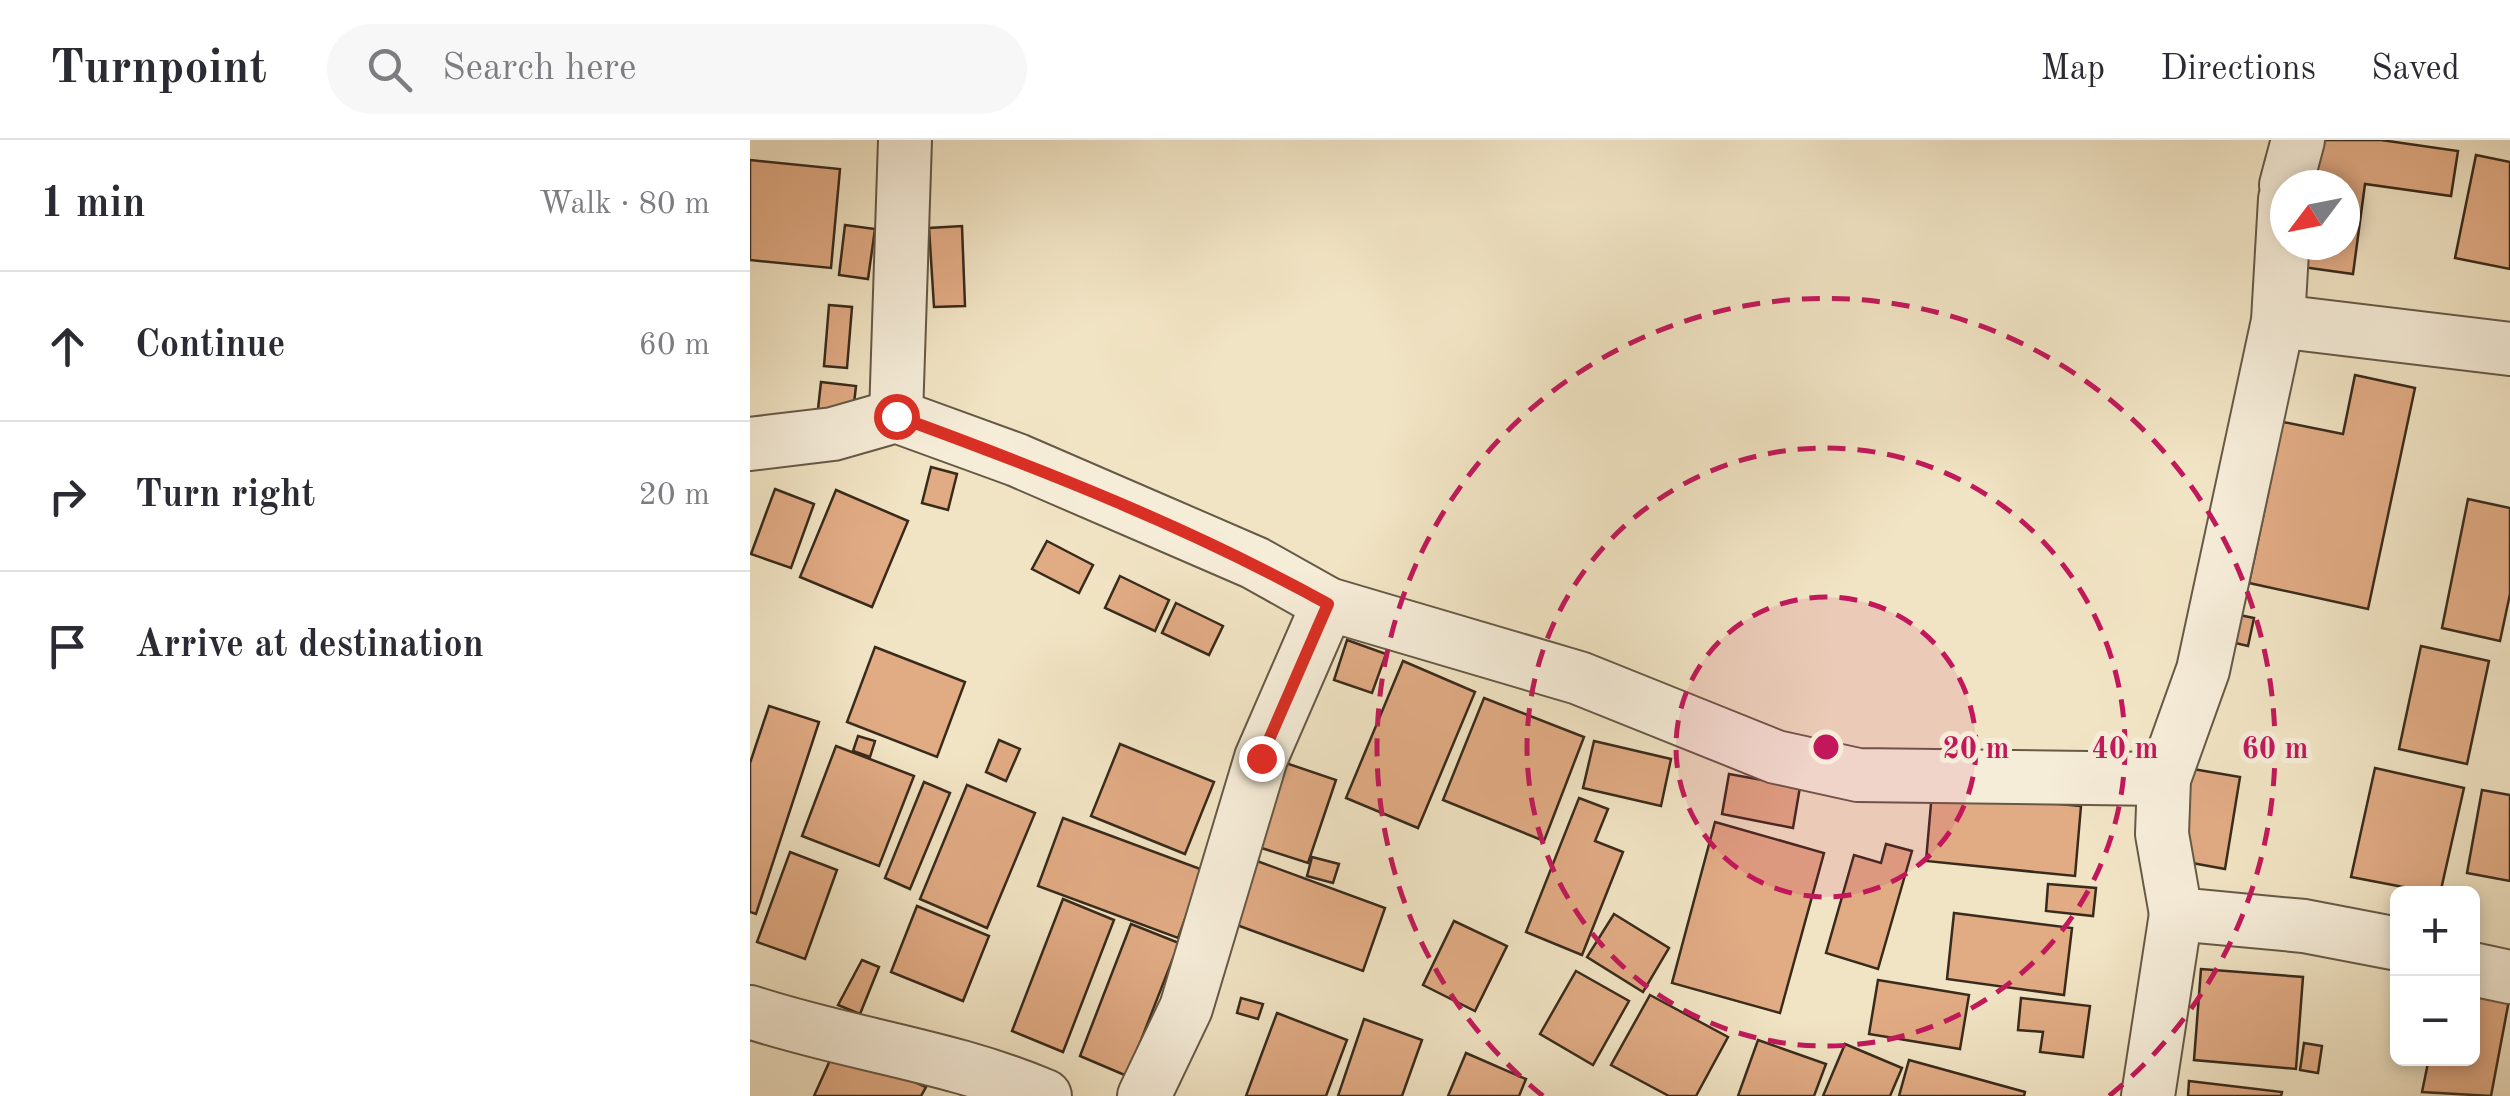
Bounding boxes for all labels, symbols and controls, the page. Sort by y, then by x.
search box [327,24,1027,114]
icon: search [362,42,417,97]
text: Turnpoint [50,45,267,93]
text: Search here [442,50,636,88]
text: Map [2040,52,2105,87]
text: Directions [2160,52,2316,87]
text: Saved [2371,52,2460,87]
north arrow [2270,170,2360,260]
text: 1 min [40,184,146,226]
text: Walk · 80 m [539,189,710,221]
icon: ahead [40,319,95,374]
text: Continue [135,327,285,365]
text: 60 m [639,330,710,362]
route start [874,394,920,440]
icon: right [40,469,95,524]
text: Turn right [135,477,315,515]
text: 20 m [639,480,710,512]
icon: arrive [40,619,95,674]
text: Arrive at destination [135,627,484,665]
centre of rings [1808,729,1844,765]
text: 20 m [1942,735,2010,765]
text: 40 m [2091,735,2159,765]
text: 60 m [2241,735,2309,765]
route end [1239,736,1285,782]
map controls [2390,886,2480,1066]
button: + [2390,886,2480,976]
button: − [2390,976,2480,1066]

